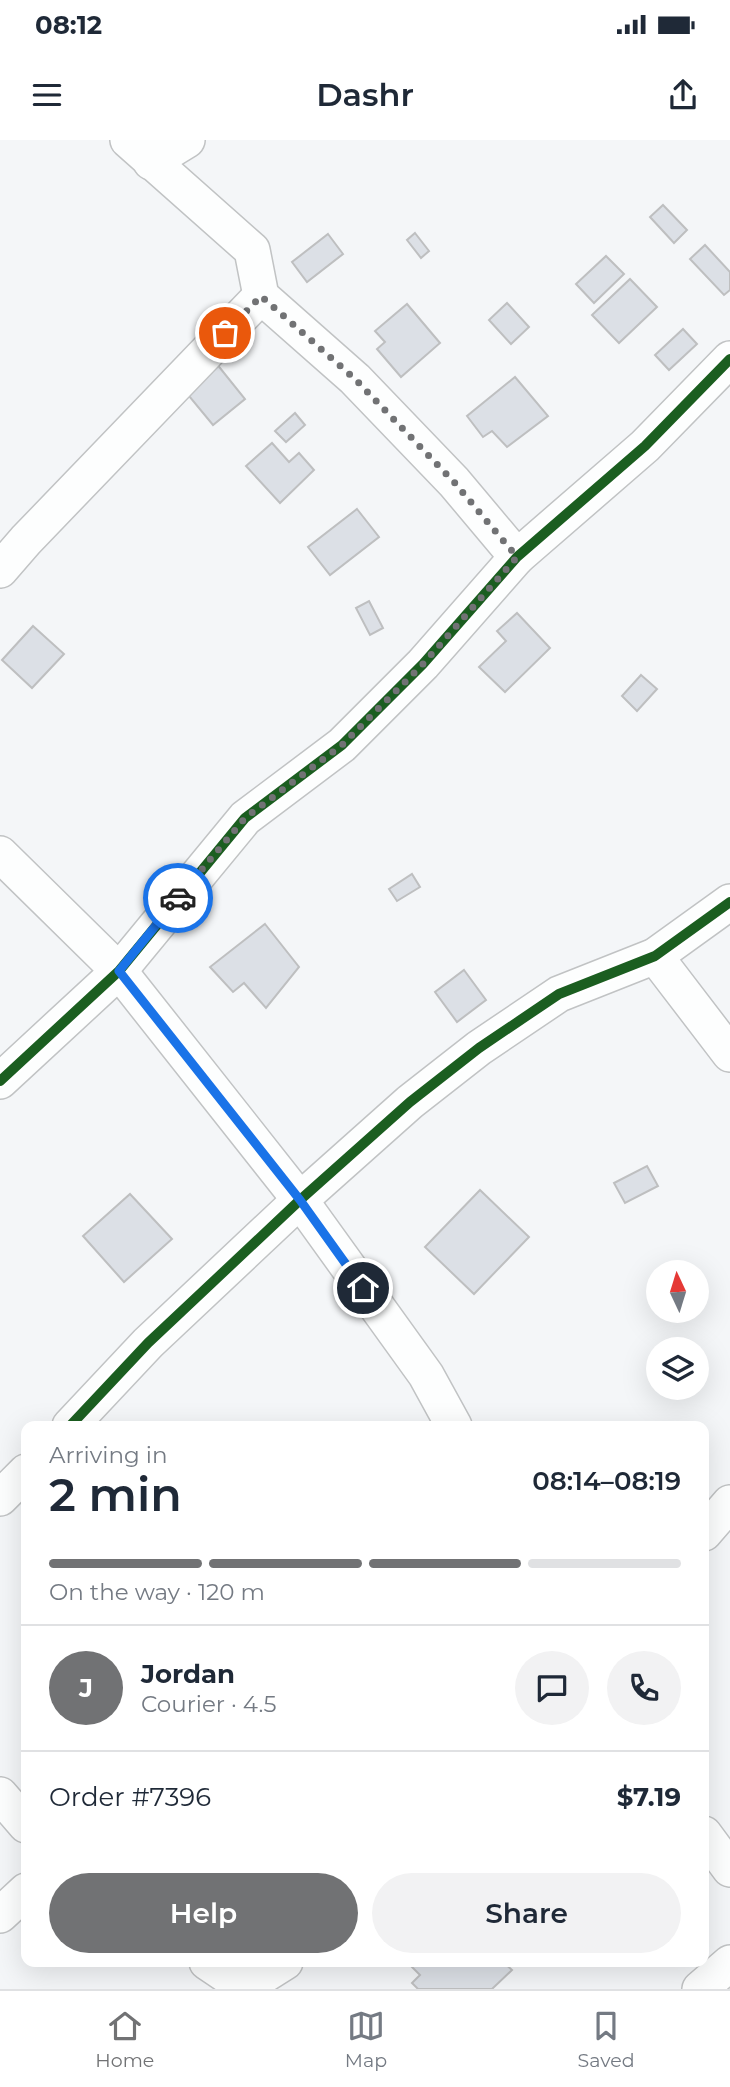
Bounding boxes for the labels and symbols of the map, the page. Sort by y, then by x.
pin [195,303,255,363]
courier [143,863,213,933]
pin [333,1258,393,1318]
north arrow [646,1260,709,1323]

